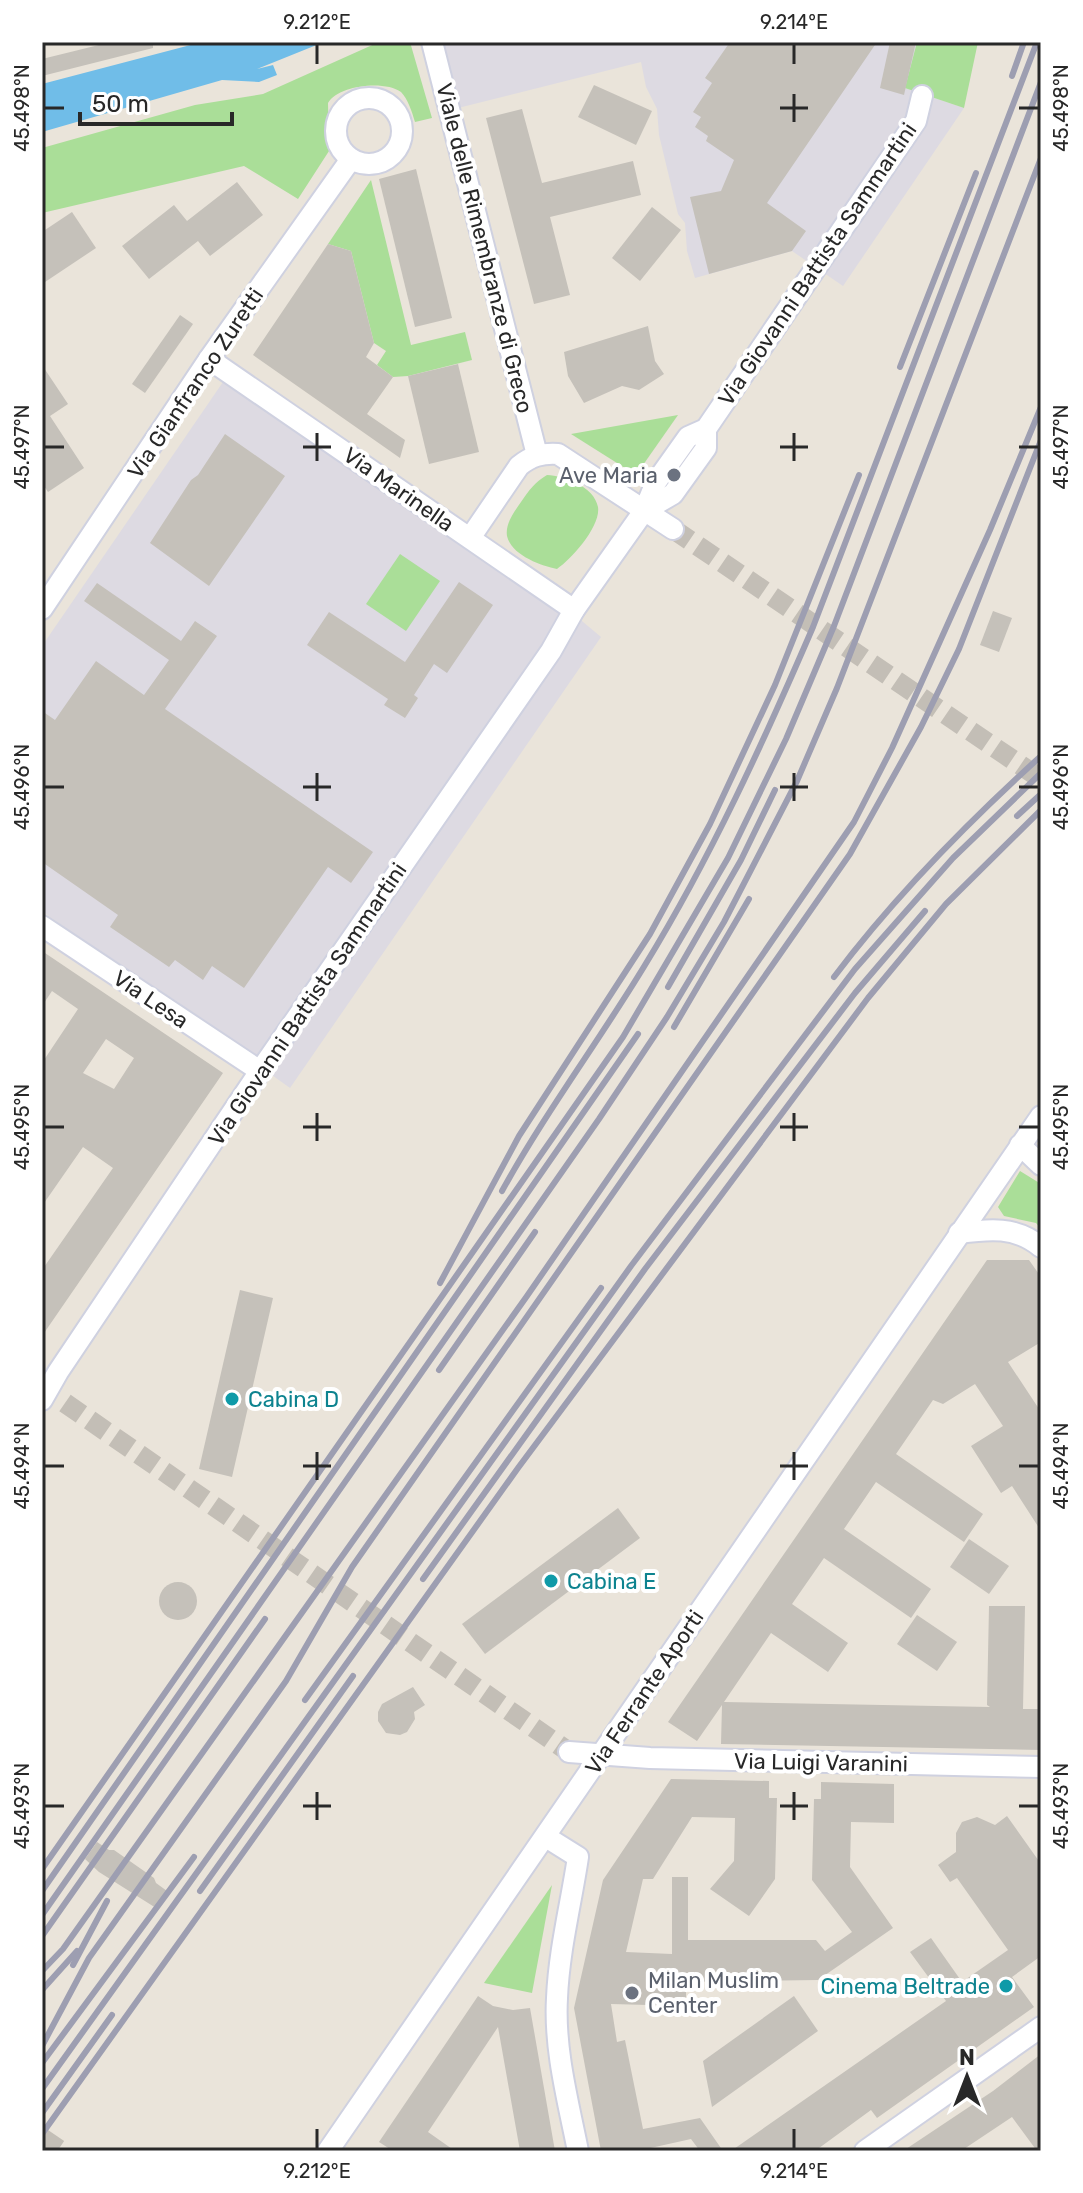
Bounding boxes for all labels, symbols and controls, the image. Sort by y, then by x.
text: 9.212°E [283,10,351,34]
text: 9.214°E [760,10,828,34]
text: 45.498°N [10,64,34,152]
text: 45.498°N [1049,64,1073,152]
scale bar [80,76,232,126]
street label: Viale delle Rimembranze di Greco [430,80,539,416]
text: 50 m [92,90,149,118]
street label: Via Giovanni Battista Sammartini [712,118,922,411]
street label: Via Gianfranco Zuretti [122,283,269,484]
text: 45.497°N [10,405,34,489]
text: 45.497°N [1049,405,1073,489]
street label: Via Marinella [338,441,459,537]
place label: Ave Maria [559,462,658,489]
marker: Ave Maria [665,466,683,484]
text: 45.496°N [10,744,34,830]
text: 45.496°N [1049,744,1073,830]
street label: Via Giovanni Battista Sammartini [202,858,412,1151]
street label: Via Lesa [108,964,194,1034]
text: 45.495°N [10,1084,34,1170]
text: 45.495°N [1049,1084,1073,1170]
place label: Cabina D [248,1386,339,1413]
marker: Cabina D [223,1390,241,1408]
text: 45.494°N [10,1423,34,1509]
text: 45.494°N [1049,1423,1073,1509]
place label: Cabina E [567,1568,656,1595]
marker: Cabina E [542,1572,560,1590]
street label: Via Ferrante Aporti [579,1605,709,1780]
street label: Via Luigi Varanini [734,1747,908,1778]
text: 45.493°N [10,1763,34,1849]
text: 45.493°N [1049,1763,1073,1849]
place label: Milan Muslim Center [648,1967,779,2019]
place label: Cinema Beltrade [821,1973,990,2000]
marker: Cinema Beltrade [997,1977,1015,1995]
marker: Milan Muslim Center [623,1984,641,2002]
north arrow [927,2037,1007,2117]
text: N [959,2044,975,2071]
text: 9.212°E [283,2159,351,2183]
text: 9.214°E [760,2159,828,2183]

